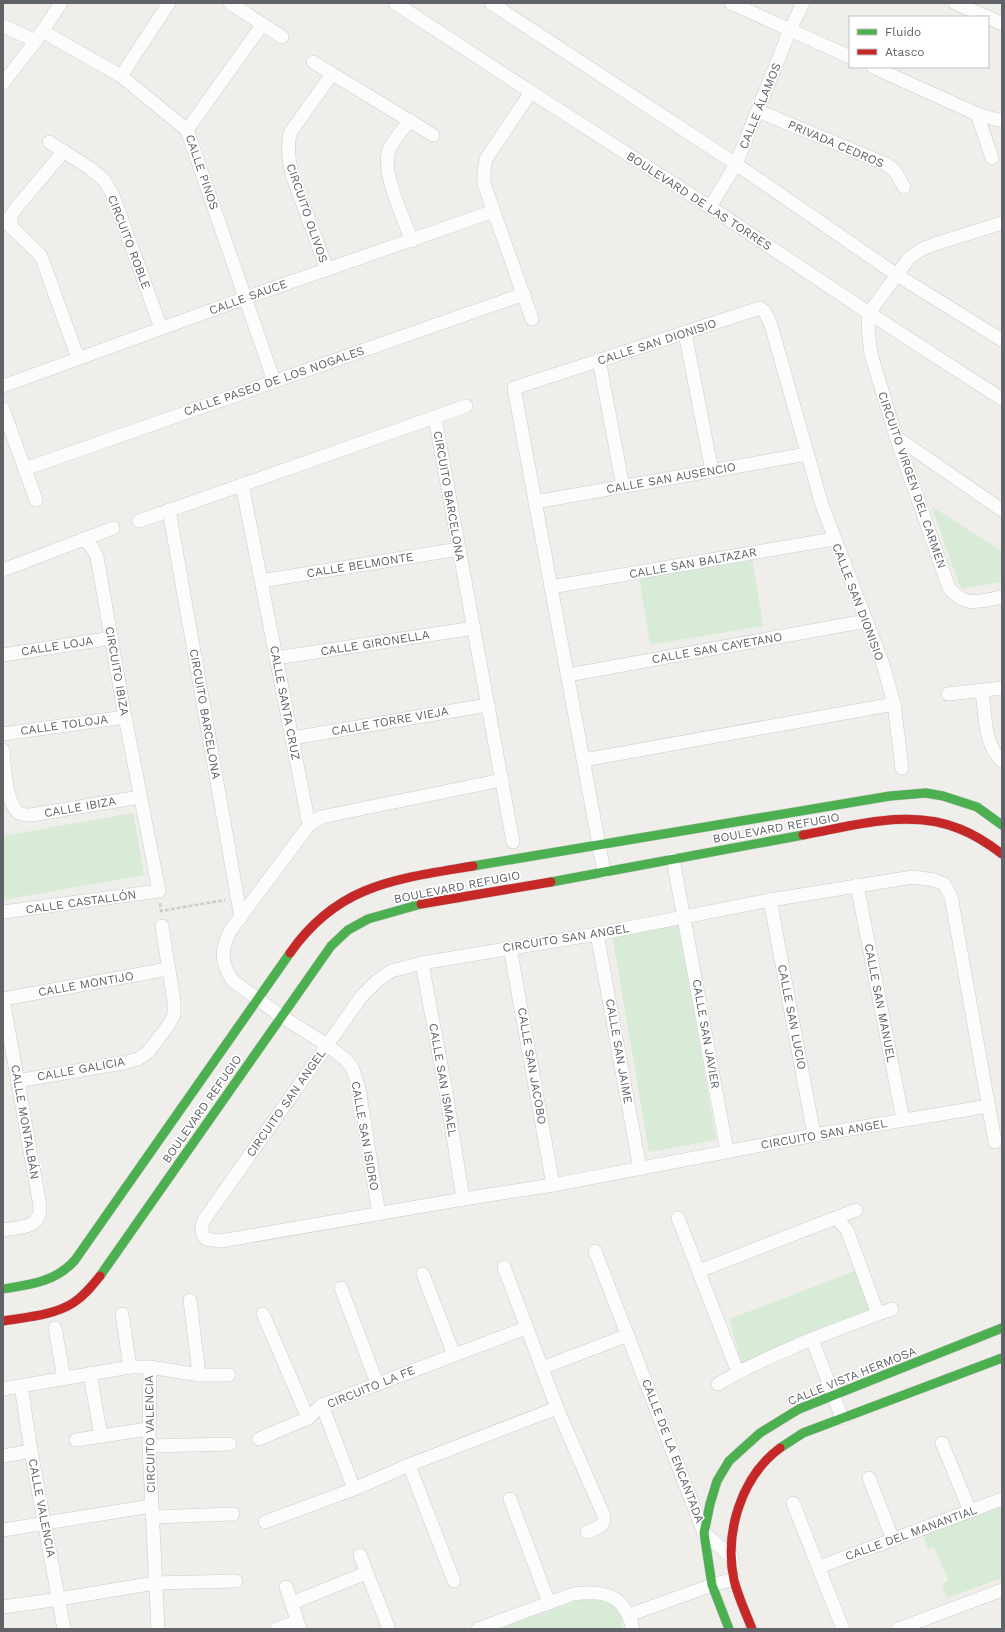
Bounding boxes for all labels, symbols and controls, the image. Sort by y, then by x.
legend [849,16,989,68]
text: Fluido [885,25,921,39]
text: Atasco [885,45,925,59]
street label: CALLE ÁLAMOS [736,61,784,151]
street label: PRIVADA CEDROS [786,117,886,171]
street label: CALLE PINOS [183,133,221,211]
street label: BOULEVARD DE LAS TORRES [624,149,774,253]
street label: CIRCUITO OLIVOS [283,162,331,264]
street label: CIRCUITO ROBLE [105,193,154,291]
street label: CALLE SAUCE [207,276,289,318]
street label: CALLE SAN DIONISIO [596,316,718,368]
street label: CALLE PASEO DE LOS NOGALES [182,343,366,419]
street label: CIRCUITO VIRGEN DEL CARMEN [875,390,949,570]
street label: CIRCUITO BARCELONA [431,430,467,562]
street label: CALLE SAN AUSENCIO [605,460,737,496]
street label: CALLE SAN DIONISIO [829,541,887,663]
street label: CALLE SAN BALTAZAR [628,545,758,581]
street label: CALLE BELMONTE [306,550,415,580]
street label: CIRCUITO IBIZA [102,625,132,717]
street label: CALLE GIRONELLA [320,627,431,659]
street label: CALLE SAN CAYETANO [651,630,783,666]
street label: CALLE LOJA [20,633,94,659]
street label: CALLE SANTA CRUZ [267,644,303,762]
street label: CIRCUITO BARCELONA [187,648,223,780]
street label: CALLE TORRE VIEJA [330,704,450,738]
street label: CALLE TOLOJA [19,712,109,738]
street label: CALLE IBIZA [43,794,117,820]
street label: BOULEVARD REFUGIO [712,810,841,846]
street label: BOULEVARD REFUGIO [393,868,521,906]
street label: CALLE CASTALLÓN [25,887,137,917]
street label: CIRCUITO SAN ANGEL [502,921,630,955]
street label: CALLE SAN MANUEL [862,942,898,1064]
street label: CALLE SAN LUCIO [775,963,809,1071]
street label: CALLE MONTIJO [37,969,135,999]
street label: CALLE SAN JAVIER [689,978,723,1090]
street label: CALLE SAN JAIME [603,997,635,1105]
street label: CALLE SAN JACOBO [515,1006,549,1126]
street label: CALLE SAN ISMAEL [426,1022,460,1138]
street label: CIRCUITO SAN ANGEL [243,1046,329,1160]
street label: BOULEVARD REFUGIO [159,1052,245,1166]
street label: CALLE GALICIA [36,1054,126,1084]
street label: CALLE MONTALBÁN [8,1064,42,1180]
street label: CALLE SAN ISIDRO [348,1080,382,1192]
street label: CIRCUITO SAN ANGEL [760,1116,888,1152]
street label: CALLE VISTA HERMOSA [786,1344,918,1408]
street label: CIRCUITO LA FE [325,1363,417,1411]
street label: CIRCUITO VALENCIA [142,1375,158,1493]
street label: CALLE DE LA ENCANTADA [639,1377,707,1525]
street label: CALLE VALENCIA [26,1457,58,1559]
street label: CALLE DEL MANANTIAL [843,1503,979,1563]

